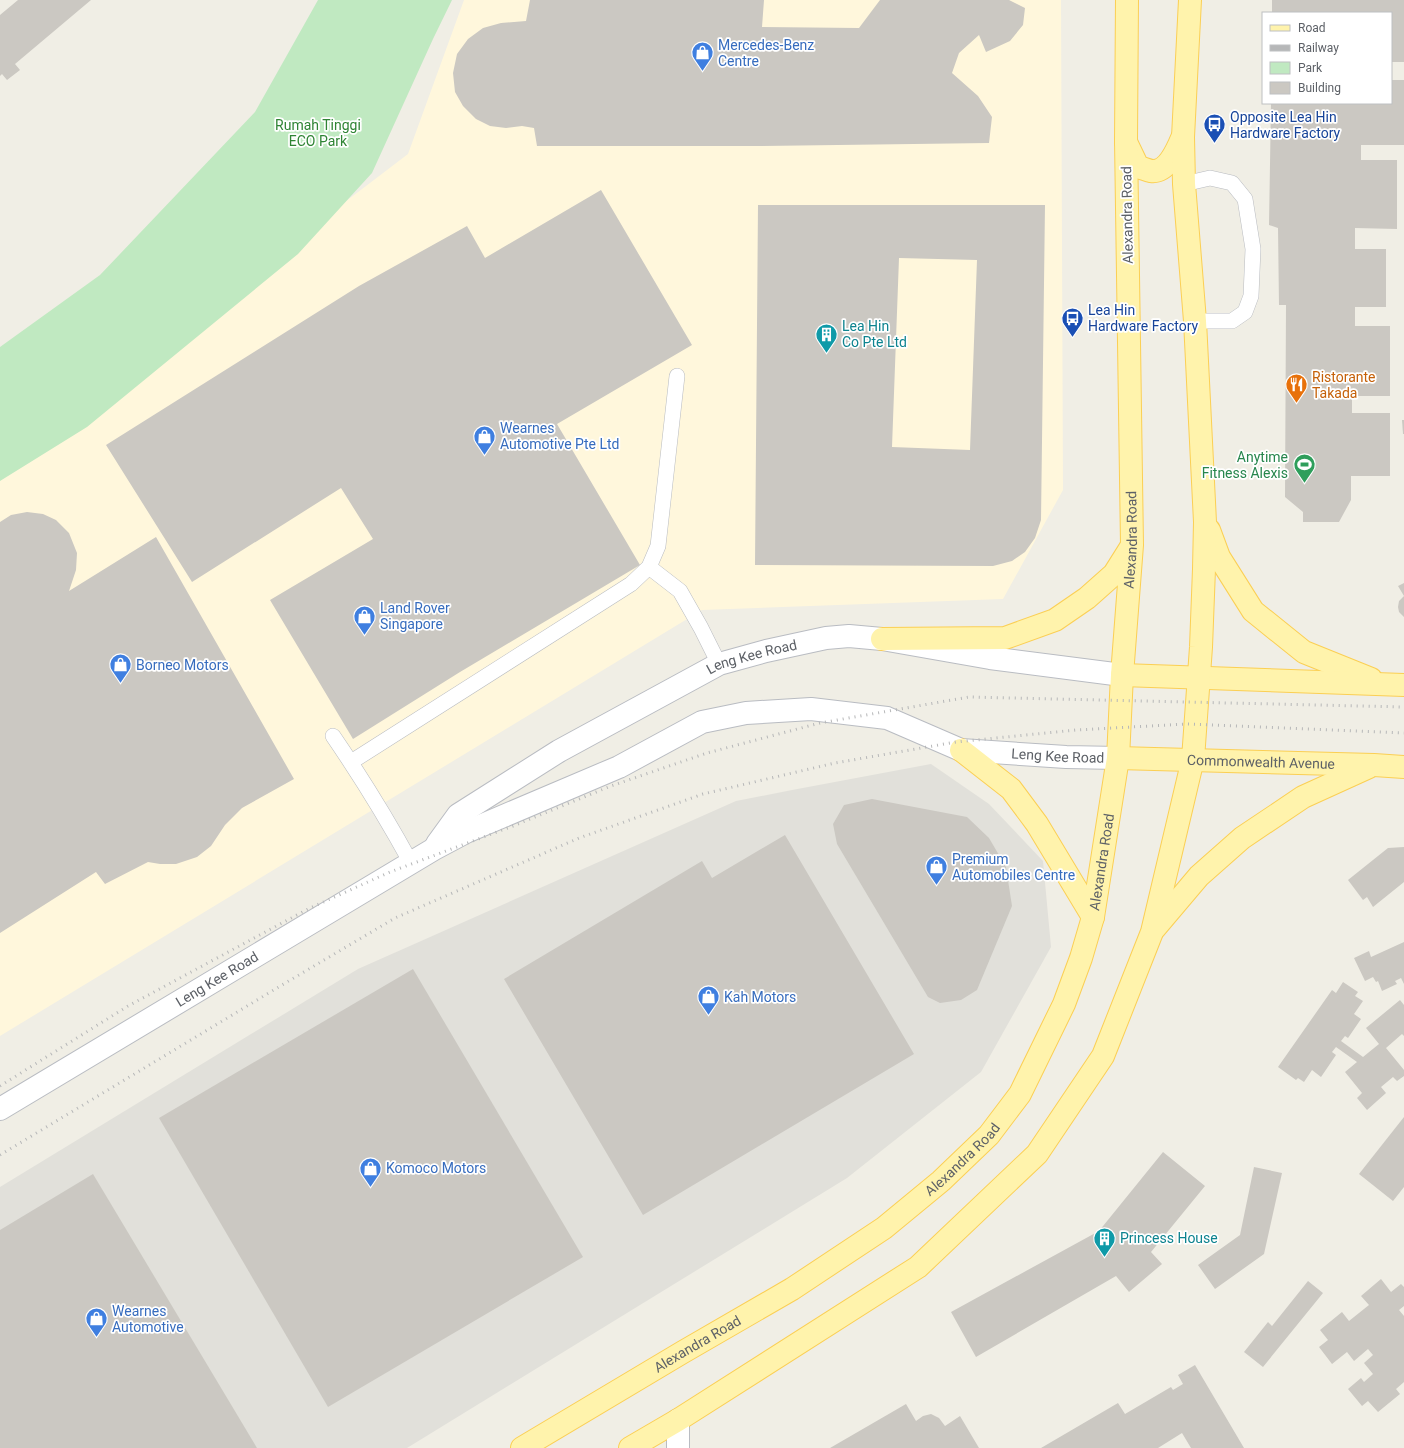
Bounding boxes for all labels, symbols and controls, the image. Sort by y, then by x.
legend [1262,12,1392,104]
text: Road [1298,21,1326,35]
place label: Mercedes-Benz Centre [718,37,814,69]
shop icon: Mercedes-Benz Centre [690,40,716,73]
text: Railway [1298,41,1339,55]
text: Park [1298,61,1323,75]
text: Building [1298,81,1341,95]
place label: Opposite Lea Hin Hardware Factory [1230,109,1341,141]
bus stop icon: Opposite Lea Hin Hardware Factory [1201,112,1227,145]
park label: Rumah Tinggi ECO Park [275,117,361,149]
street label: Alexandra Road [1118,166,1136,264]
place label: Lea Hin Hardware Factory [1088,302,1199,334]
bus stop icon: Lea Hin Hardware Factory [1059,305,1085,338]
place label: Lea Hin Co Pte Ltd [842,318,907,350]
building icon: Lea Hin Co Pte Ltd [813,321,839,354]
place label: Ristorante Takada [1312,369,1376,401]
restaurant icon: Ristorante Takada [1284,372,1310,405]
place label: Wearnes Automotive Pte Ltd [500,420,619,452]
shop icon: Wearnes Automotive Pte Ltd [471,423,497,456]
place label: Anytime Fitness Alexis [1202,449,1288,481]
sports icon: Anytime Fitness Alexis [1291,452,1317,485]
street label: Alexandra Road [1121,491,1140,589]
place label: Land Rover Singapore [380,600,450,632]
shop icon: Land Rover Singapore [351,603,377,636]
street label: Leng Kee Road [704,637,798,677]
shop icon: Borneo Motors [107,652,133,685]
place label: Borneo Motors [136,657,229,673]
street label: Leng Kee Road [1011,745,1105,766]
street label: Commonwealth Avenue [1187,752,1335,772]
street label: Alexandra Road [1086,812,1117,912]
place label: Premium Automobiles Centre [952,851,1075,883]
shop icon: Premium Automobiles Centre [923,854,949,887]
street label: Leng Kee Road [173,948,261,1010]
shop icon: Kah Motors [696,984,722,1017]
place label: Kah Motors [724,989,796,1005]
street label: Alexandra Road [922,1120,1003,1199]
shop icon: Komoco Motors [358,1155,384,1188]
place label: Komoco Motors [386,1160,486,1176]
building icon: Princess House [1091,1225,1117,1258]
place label: Princess House [1120,1230,1218,1246]
place label: Wearnes Automotive [112,1303,184,1335]
shop icon: Wearnes Automotive [83,1306,109,1339]
street label: Alexandra Road [651,1312,744,1375]

